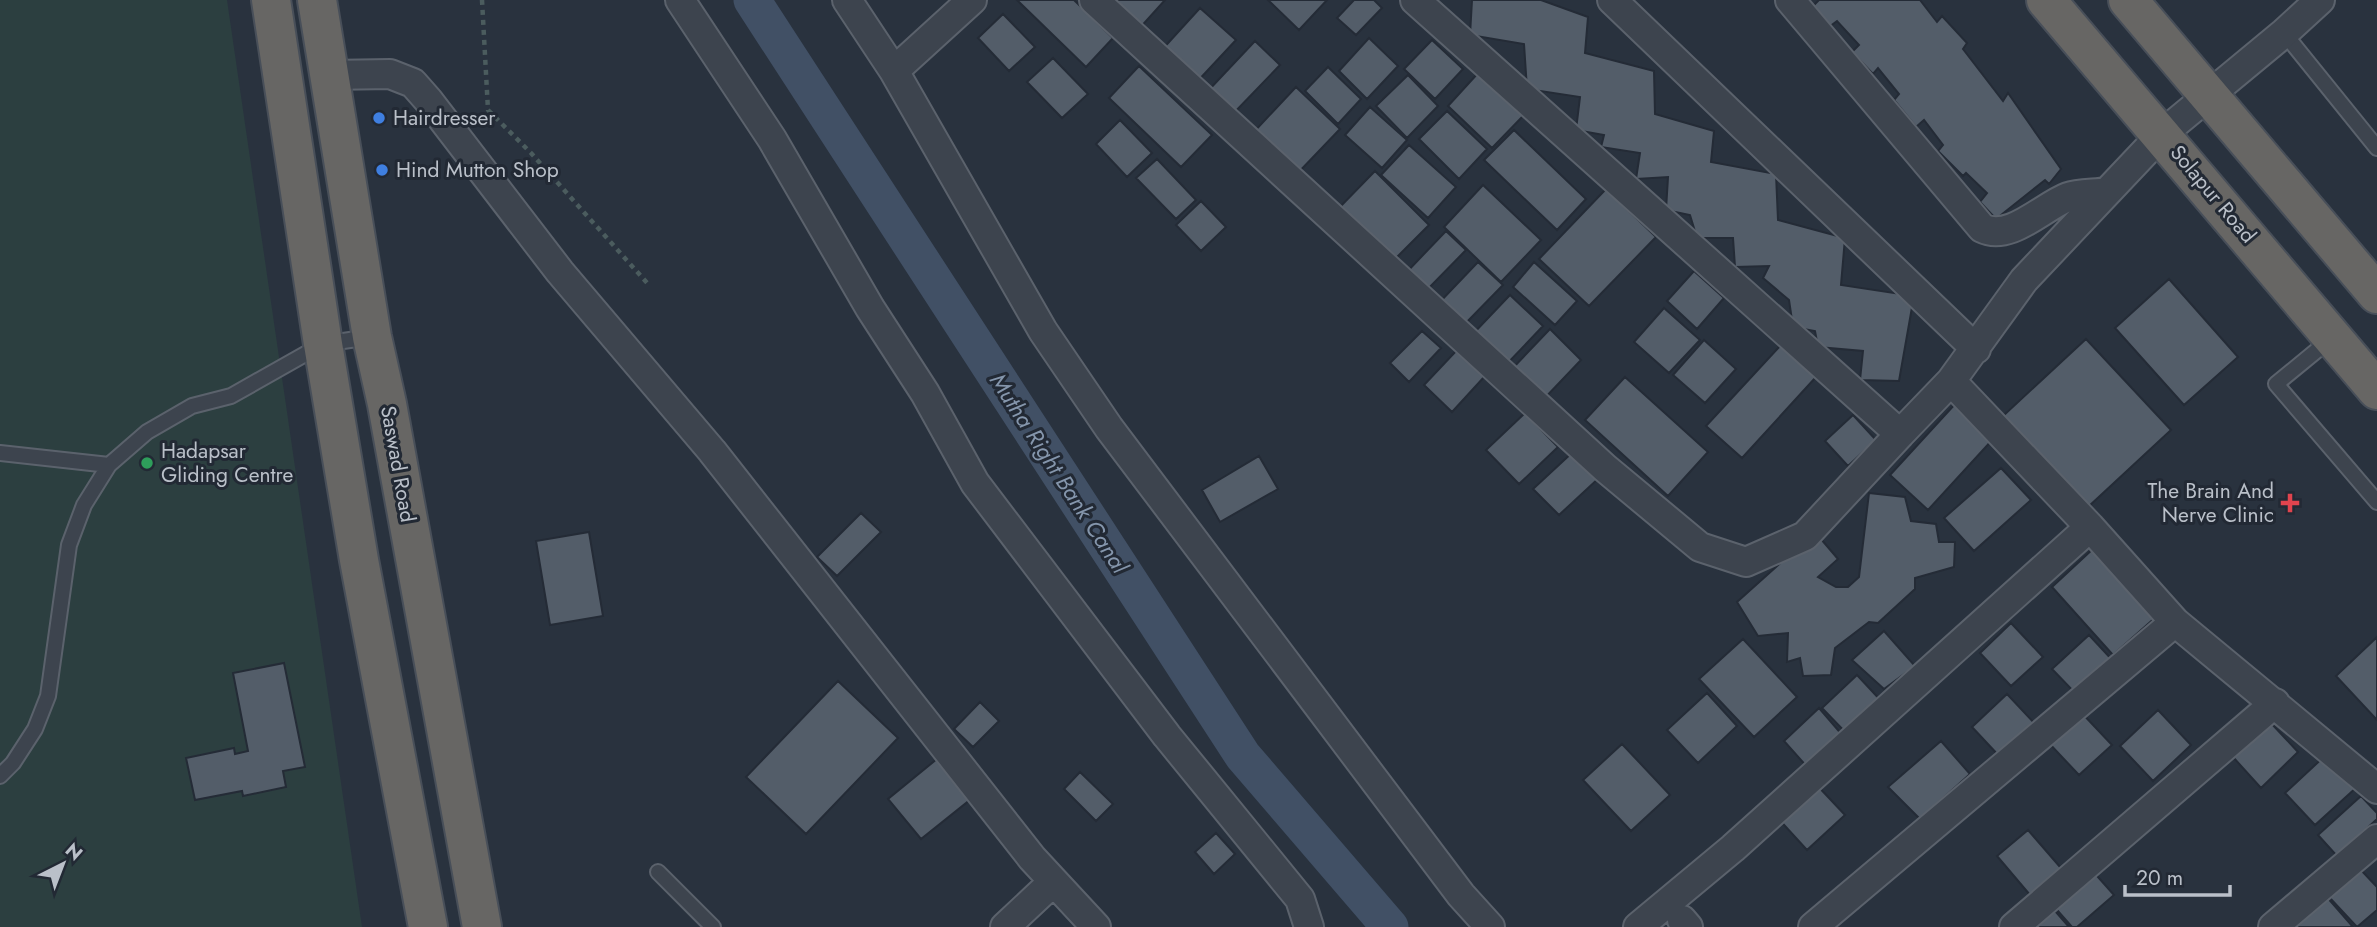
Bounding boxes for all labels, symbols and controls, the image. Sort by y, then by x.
place label: Hairdresser [393,103,496,133]
marker: Hairdresser [371,110,387,126]
street label: Solapur Road [2163,139,2263,249]
place label: Hind Mutton Shop [396,155,559,185]
marker: Hind Mutton Shop [374,162,390,178]
water label: Mutha Right Bank Canal [981,366,1137,581]
street label: Saswad Road [373,403,423,525]
place label: Hadapsar Gliding Centre [161,436,293,490]
marker: Hadapsar Gliding Centre [139,455,155,471]
place label: The Brain And Nerve Clinic [2147,476,2274,530]
marker: The Brain And Nerve Clinic [2280,493,2300,513]
north arrow [28,829,98,899]
text: N [59,837,89,867]
scale bar [2125,853,2230,897]
text: 20 m [2136,863,2183,893]

